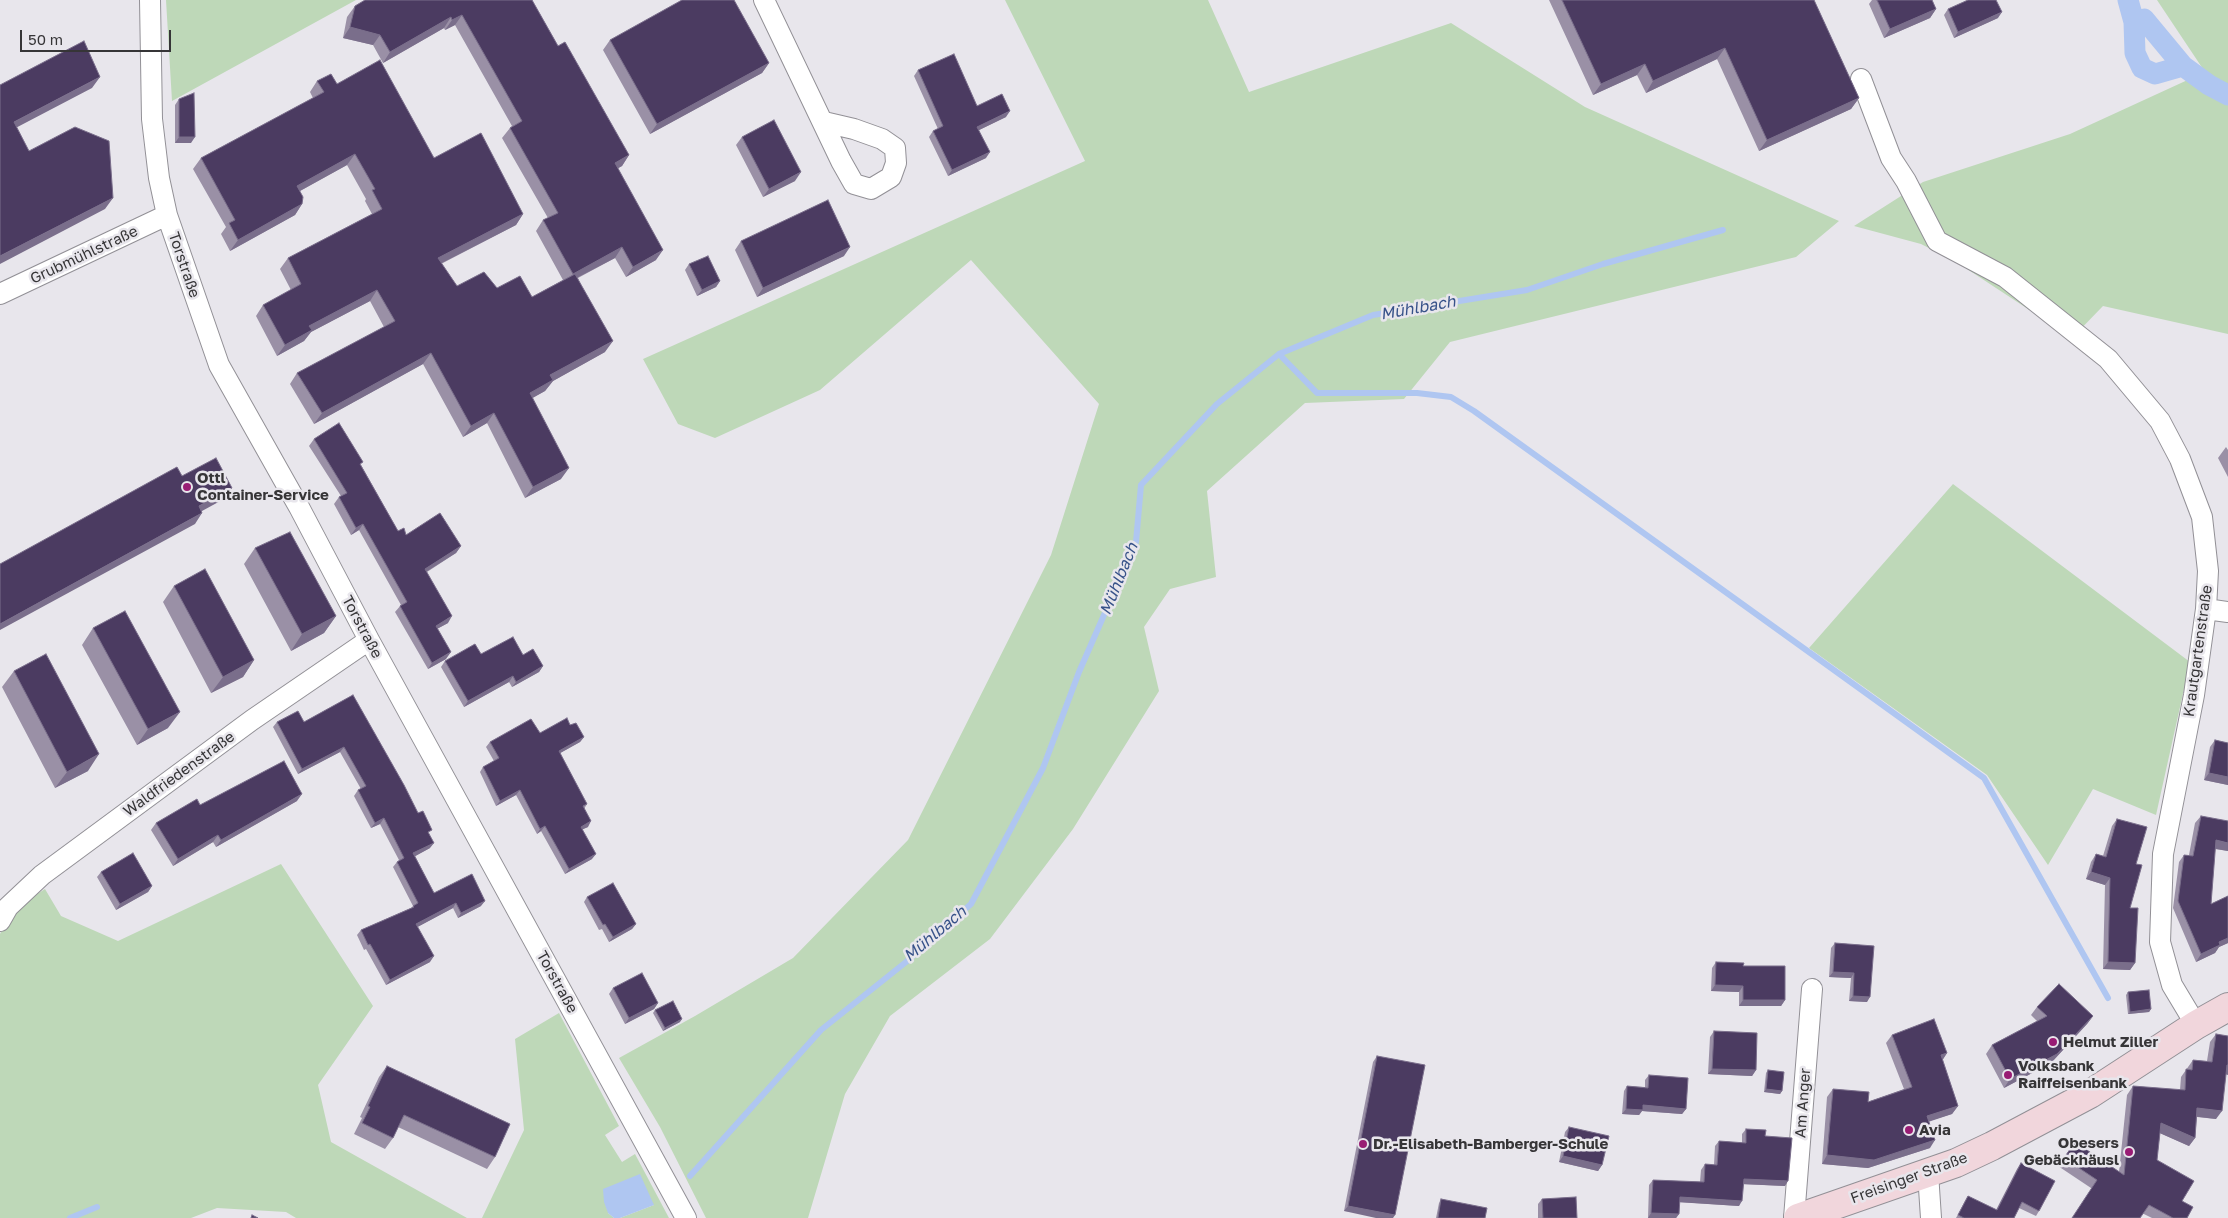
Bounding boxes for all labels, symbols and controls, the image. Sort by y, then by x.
scale bar [22,20,174,52]
text: 50 m [28,30,63,48]
street label: Grubmühlstraße [27,222,141,288]
street label: Torstraße [164,230,204,300]
water label: Mühlbach [1379,292,1457,324]
place label: Ottl Container-Service [197,469,329,504]
marker: Ottl Container-Service [181,481,193,493]
water label: Mühlbach [1096,540,1142,618]
street label: Krautgartenstraße [2180,584,2216,718]
street label: Torstraße [338,593,386,661]
street label: Waldfriedenstraße [120,728,238,820]
water label: Mühlbach [900,902,970,966]
street label: Torstraße [533,948,581,1016]
place label: Helmut Ziller [2063,1033,2158,1051]
marker: Helmut Ziller [2047,1036,2059,1048]
place label: Volksbank Raiffeisenbank [2018,1057,2127,1092]
street label: Am Anger [1792,1067,1814,1139]
marker: Volksbank Raiffeisenbank [2002,1069,2014,1081]
place label: Avia [1919,1121,1951,1139]
marker: Avia [1903,1124,1915,1136]
place label: Obesers Gebäckhäusl [2024,1134,2119,1169]
place label: Dr.-Elisabeth-Bamberger-Schule [1373,1135,1608,1153]
marker: Dr.-Elisabeth-Bamberger-Schule [1357,1138,1369,1150]
marker: Obesers Gebäckhäusl [2123,1146,2135,1158]
street label: Freisinger Straße [1848,1149,1970,1207]

